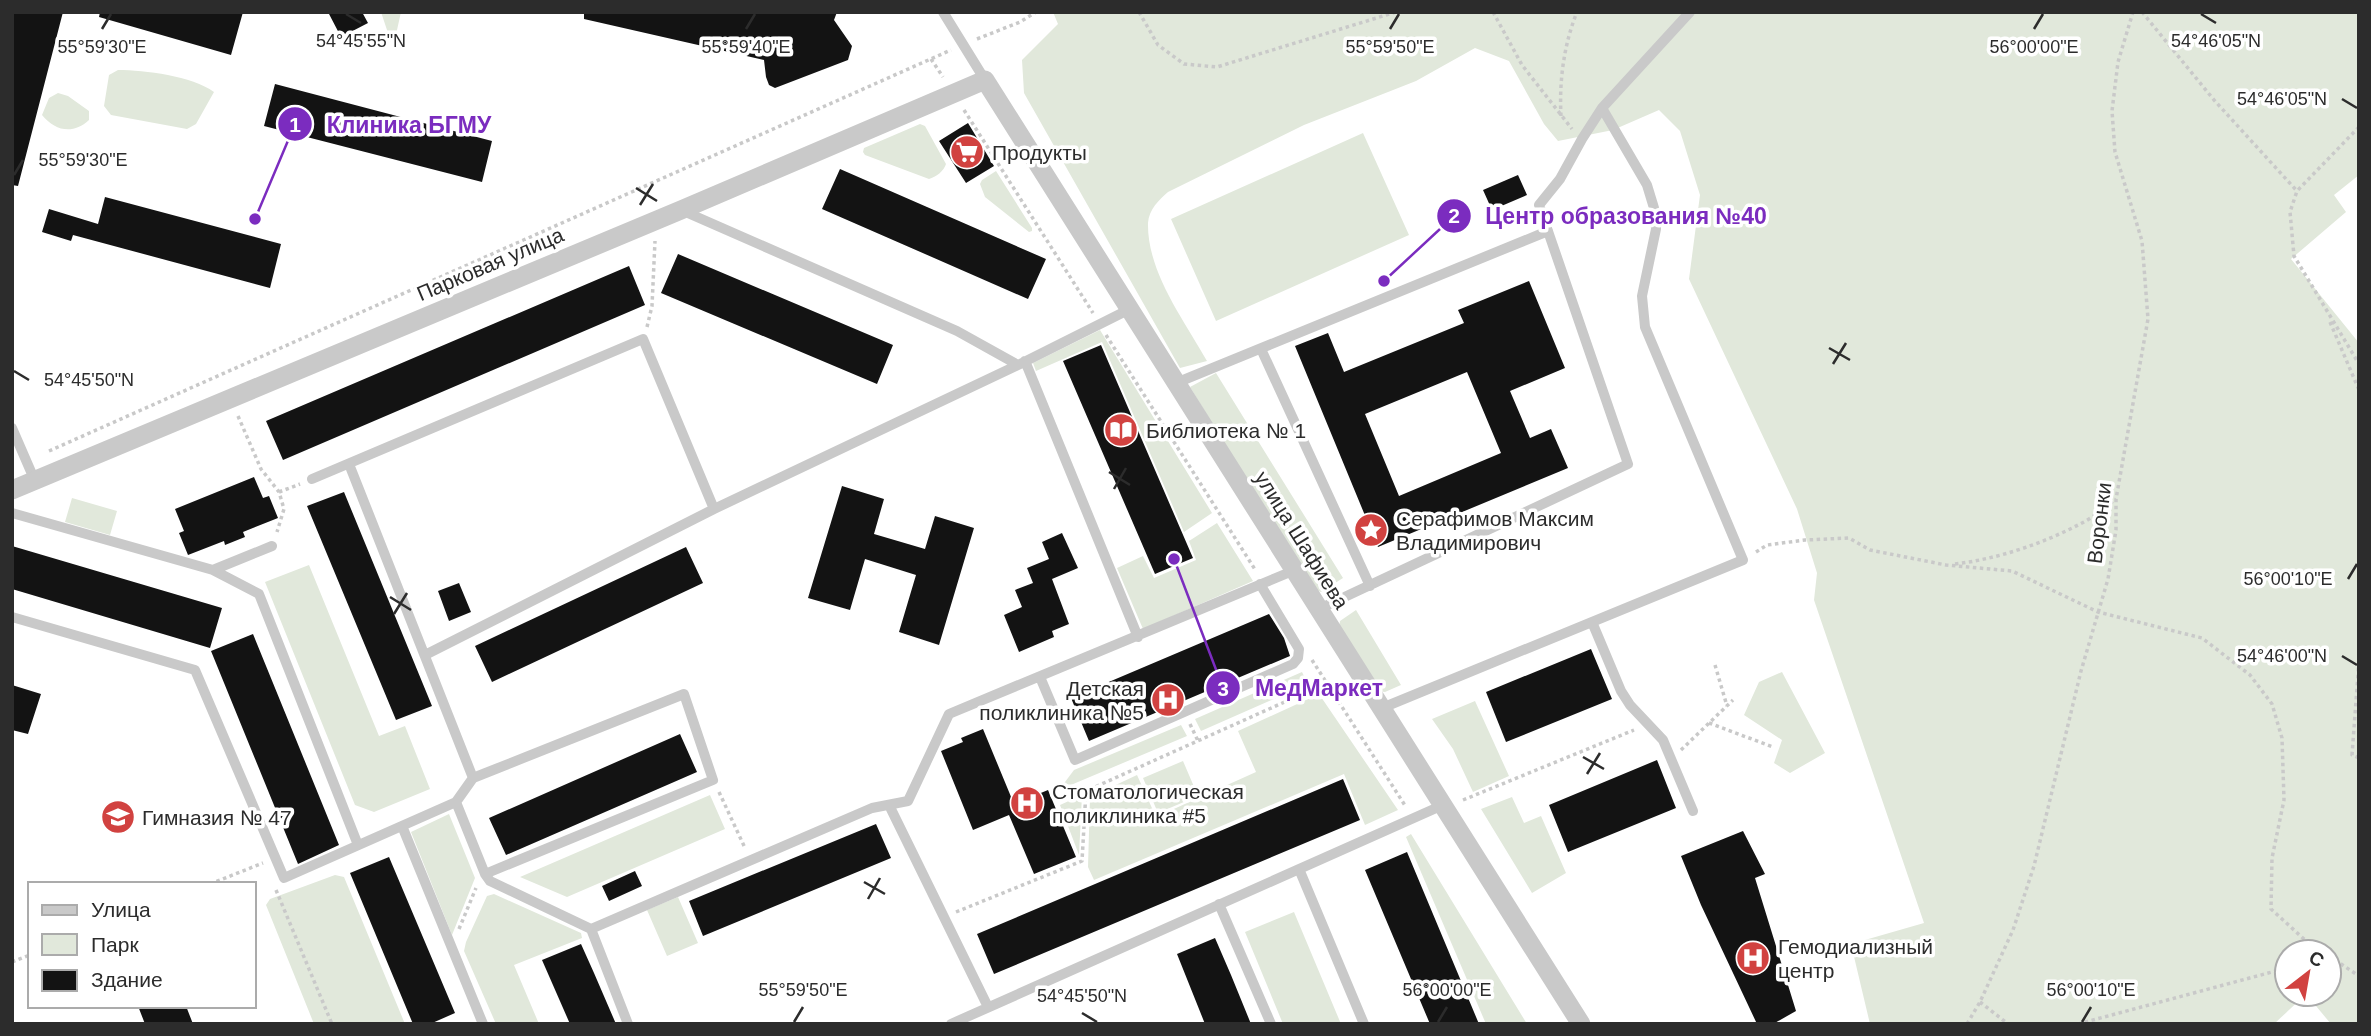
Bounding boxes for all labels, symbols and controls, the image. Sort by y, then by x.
text: 54°45'55"N [316,31,406,51]
text: 54°46'05"N [2171,31,2261,51]
text: 55°59'30"E [57,37,147,57]
text: 55°59'40"E [701,37,791,57]
text: 55°59'50"E [1345,37,1435,57]
text: 56°00'00"E [1989,37,2079,57]
text: 54°46'05"N [2237,89,2327,109]
callout: Клиника БГМУ [277,102,505,146]
text: Клиника БГМУ [327,112,492,138]
text: 1 [289,113,301,136]
supermarket icon: Продукты [948,133,986,171]
place label: Продукты [992,141,1087,164]
text: 55°59'30"E [38,150,128,170]
callout: Центр образования №40 [1436,194,1781,238]
text: Центр образования №40 [1485,203,1767,229]
text: 2 [1448,204,1460,227]
street label: Парковая улица [413,223,567,305]
text: 54°45'50"N [44,370,134,390]
library icon: Библиотека № 1 [1102,411,1140,449]
place label: Библиотека № 1 [1146,419,1306,442]
street label: улица Шафиева [1250,467,1354,613]
street label: Воронки [2083,481,2115,565]
place label: Серафимов Максим Владимирович [1396,507,1594,554]
place icon: Серафимов Максим Владимирович [1352,511,1390,549]
text: 56°00'10"E [2243,569,2333,589]
text: 54°46'00"N [2237,646,2327,666]
callout: МедМаркет [1206,666,1397,710]
text: МедМаркет [1255,675,1383,701]
place label: Детская поликлиника №5 [979,677,1144,724]
text: 3 [1217,677,1229,700]
hospital icon: Детская поликлиника №5 [1149,681,1187,719]
place label: Стоматологическая поликлиника #5 [1052,780,1244,827]
hospital icon: Стоматологическая поликлиника #5 [1008,784,1046,822]
school or university icon: Гимназия № 47 [99,798,137,836]
place label: Гимназия № 47 [142,806,292,829]
legend [28,882,256,1008]
text: Улица [91,898,151,921]
text: Парк [91,933,139,956]
place label: Гемодиализный центр [1778,935,1933,982]
north arrow [2273,938,2343,1008]
hospital icon: Гемодиализный центр [1734,939,1772,977]
text: С [2305,946,2328,972]
text: Здание [91,968,163,991]
text: 55°59'50"E [758,980,848,1000]
text: 56°00'00"E [1402,980,1492,1000]
text: 56°00'10"E [2046,980,2136,1000]
text: 54°45'50"N [1037,986,1127,1006]

